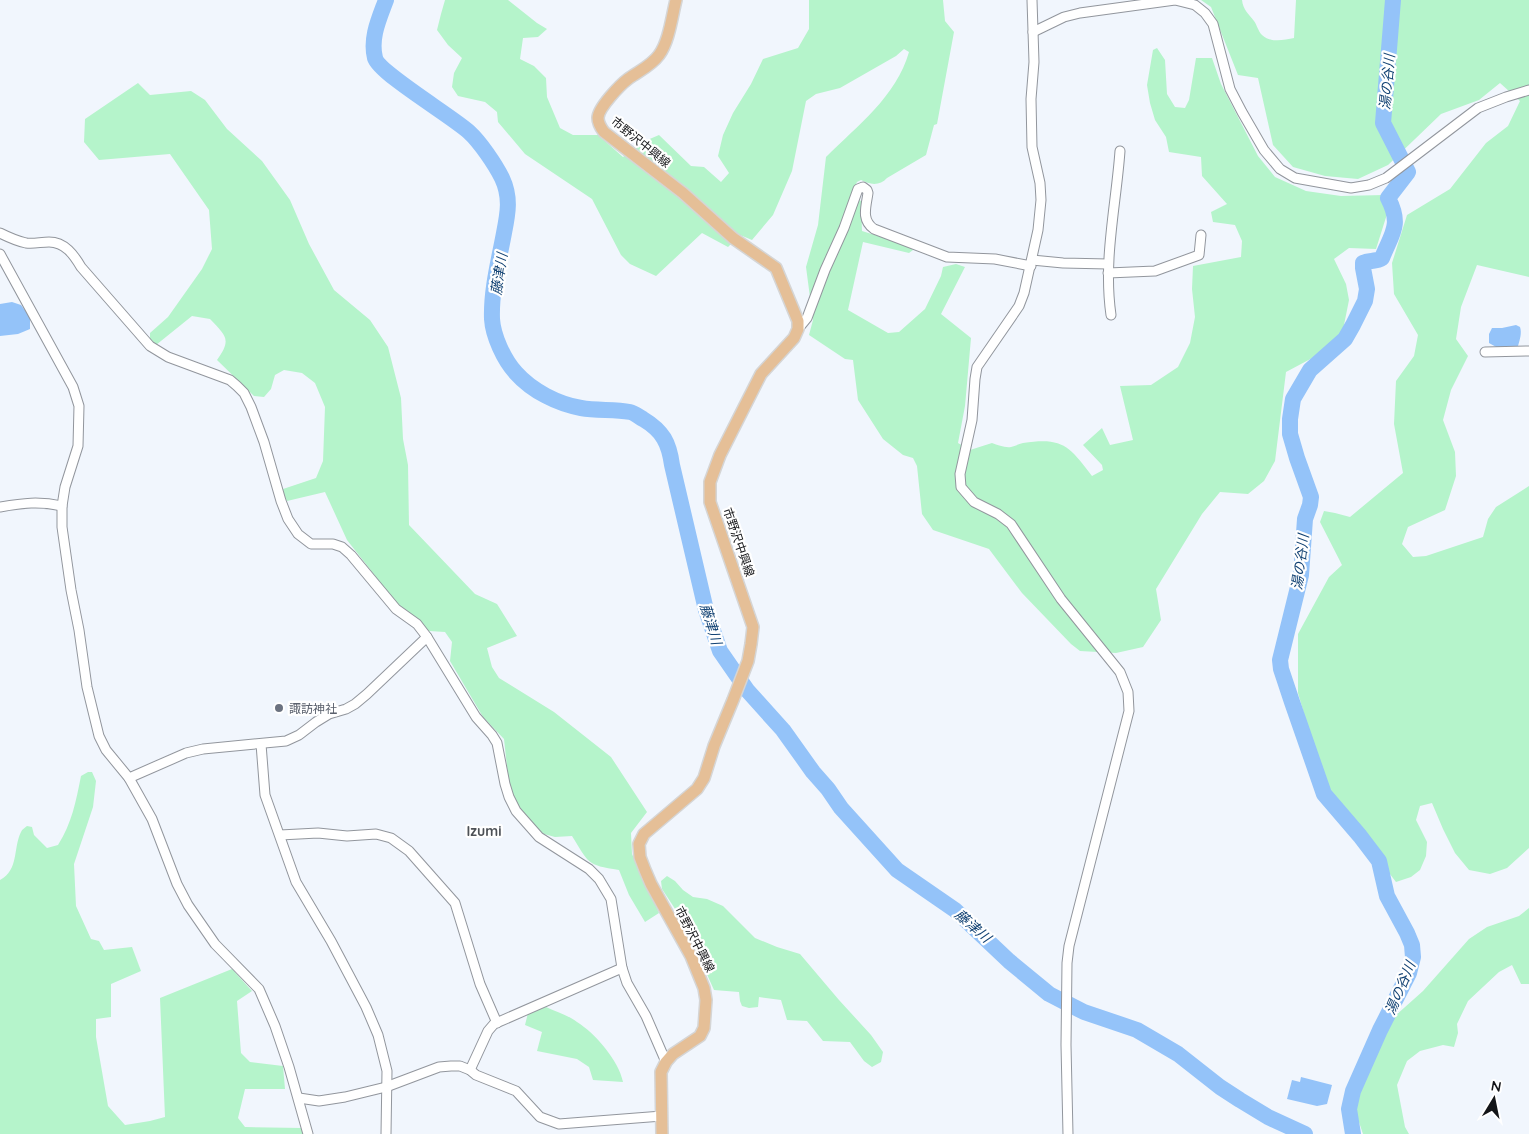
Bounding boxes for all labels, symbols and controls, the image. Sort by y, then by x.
water label: 湯の谷川 [1376,51,1399,111]
street label: 市野沢中興線 [608,114,674,170]
water label: 藤津川 [487,250,511,296]
street label: 市野沢中興線 [720,506,758,578]
water label: 湯の谷川 [1288,531,1313,591]
water label: 藤津川 [696,601,726,649]
place label: 諏訪神社 [289,701,337,716]
marker: 諏訪神社 [273,702,285,714]
district label: Izumi [466,822,502,840]
street label: 市野沢中興線 [672,904,718,974]
water label: 藤津川 [951,905,996,948]
water label: 湯の谷川 [1381,957,1420,1017]
north arrow [1469,1074,1519,1124]
text: N [1490,1076,1503,1096]

